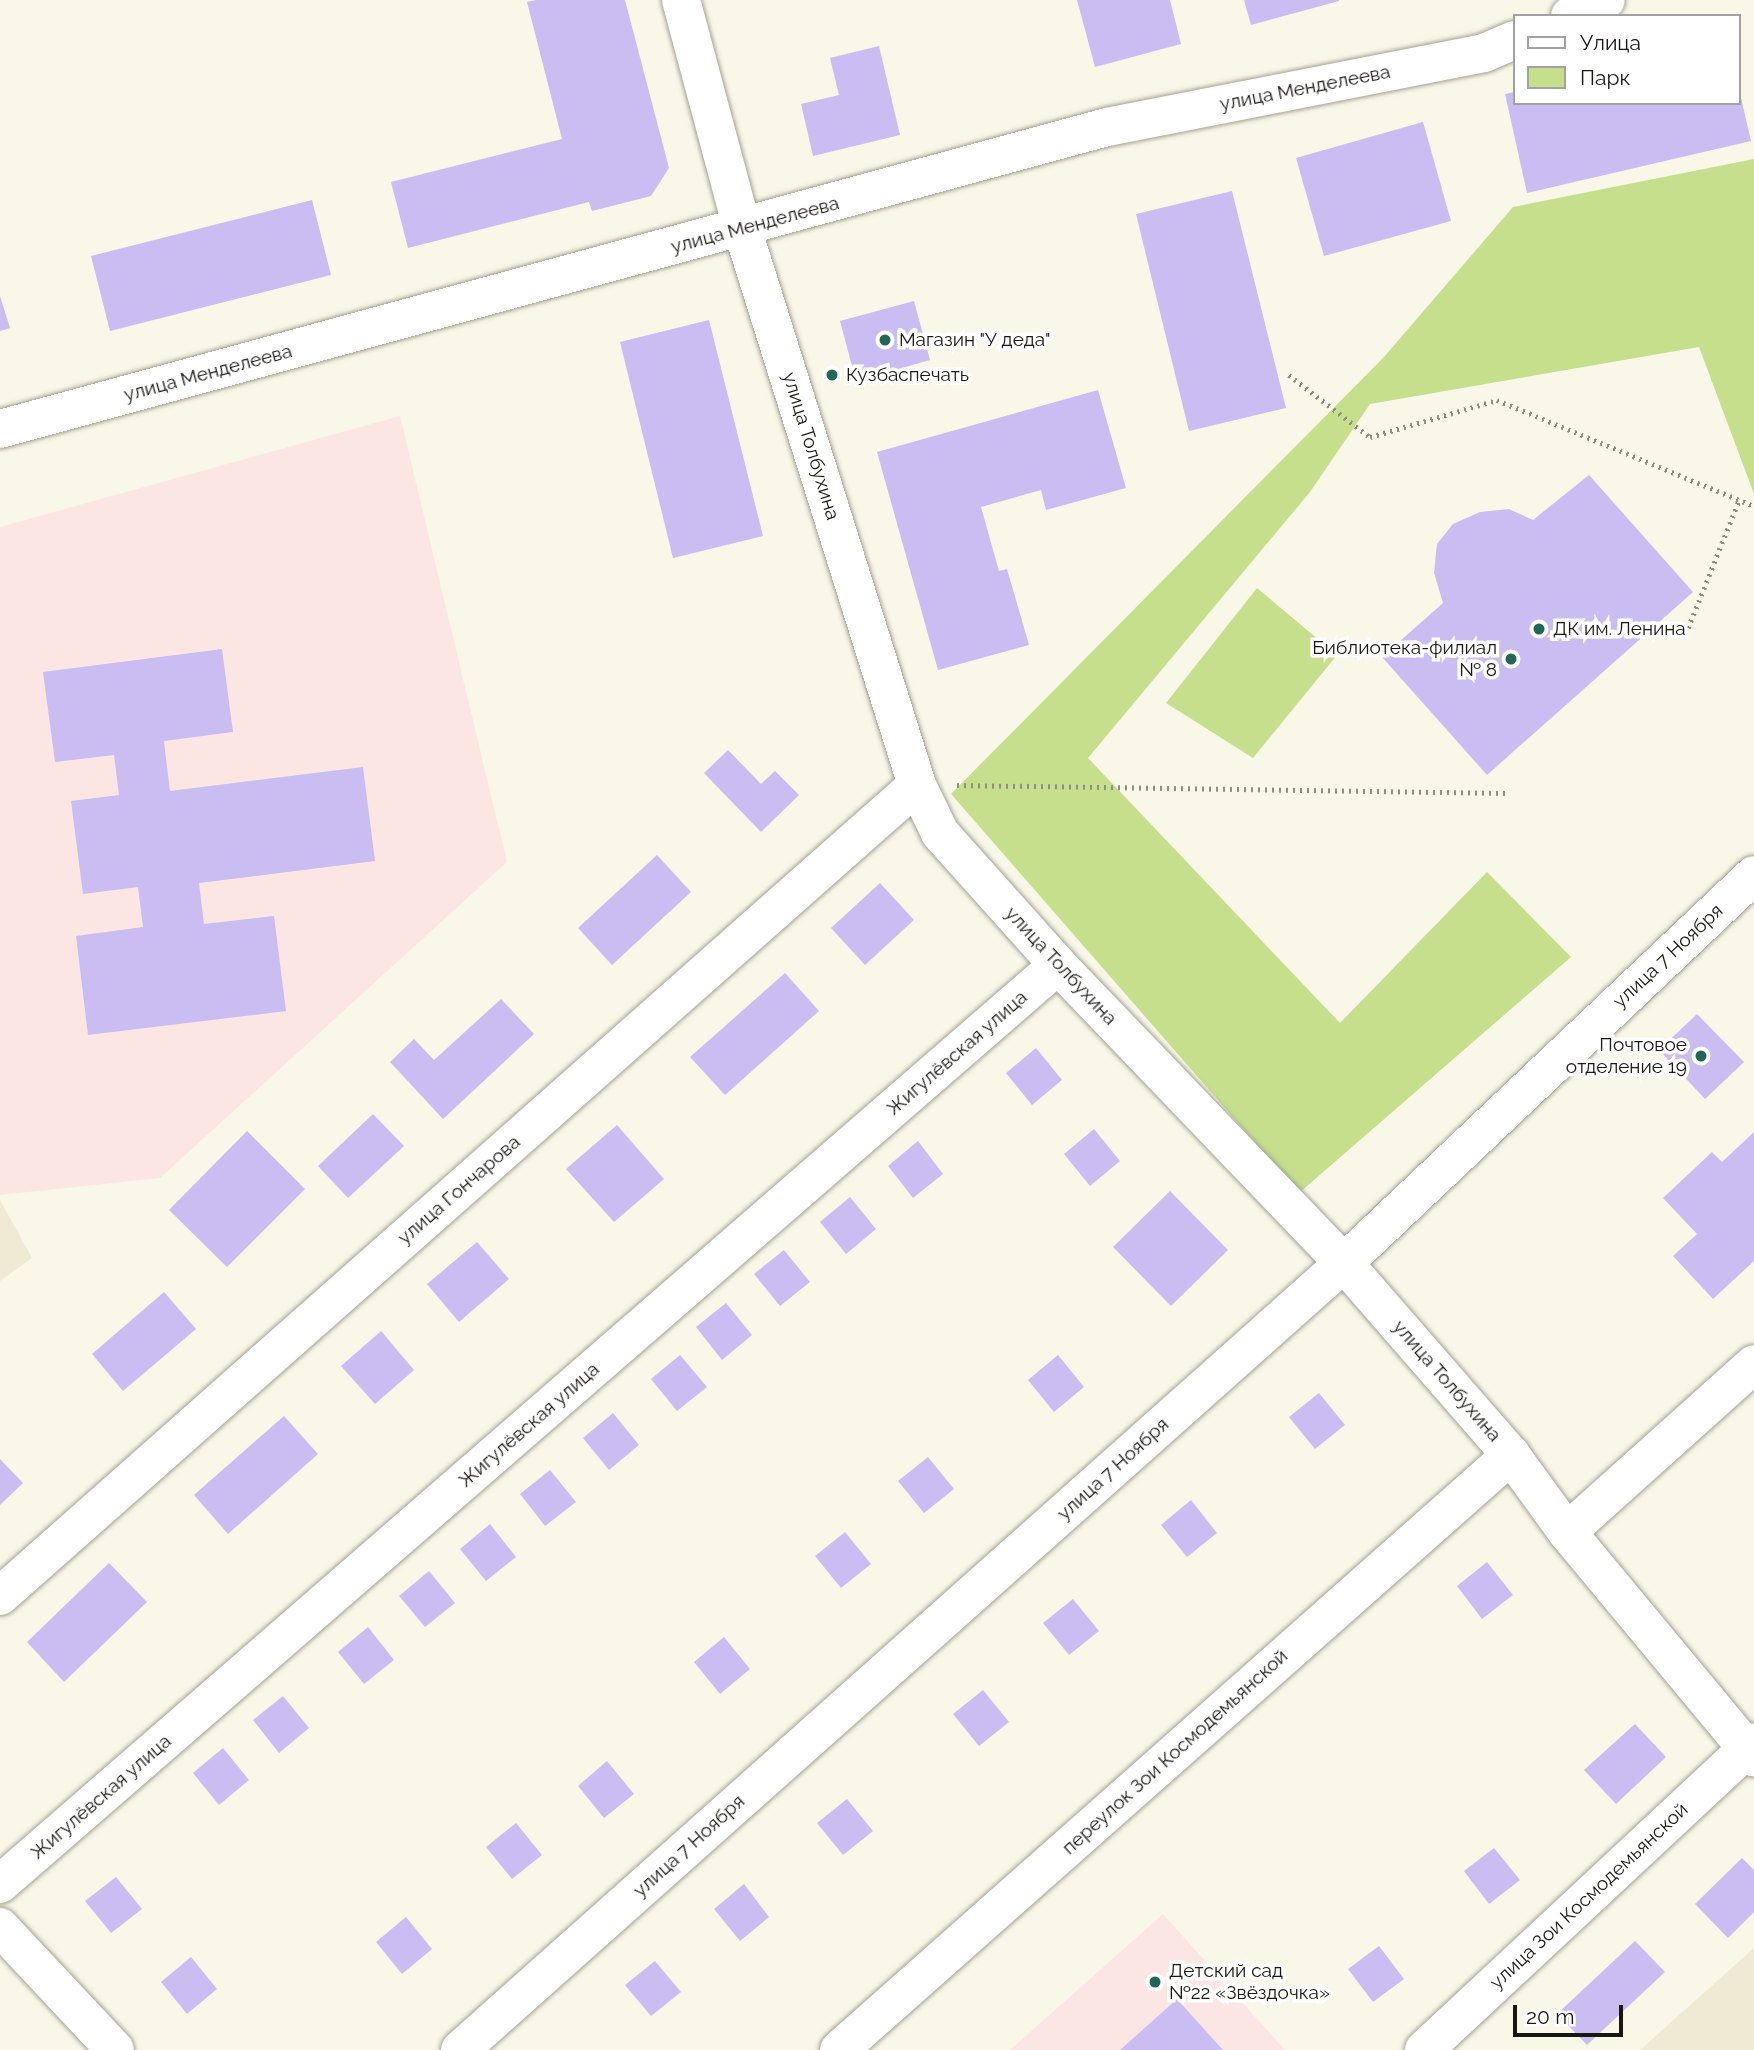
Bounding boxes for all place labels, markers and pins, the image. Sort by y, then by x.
place label: Магазин "У деда" [899,329,1051,351]
marker: Магазин "У деда" [877,332,893,348]
place label: Кузбаспечать [846,364,969,386]
marker: Кузбаспечать [824,367,840,383]
place label: ДК им. Ленина [1553,618,1686,640]
marker: ДК им. Ленина [1531,621,1547,637]
place label: Библиотека-филиал № 8 [1312,637,1497,681]
marker: Библиотека-филиал № 8 [1503,651,1519,667]
place label: Почтовое отделение 19 [1566,1034,1687,1078]
marker: Почтовое отделение 19 [1693,1048,1709,1064]
place label: Детский сад №22 «Звёздочка» [1169,1960,1330,2004]
marker: Детский сад №22 «Звёздочка» [1147,1974,1163,1990]

